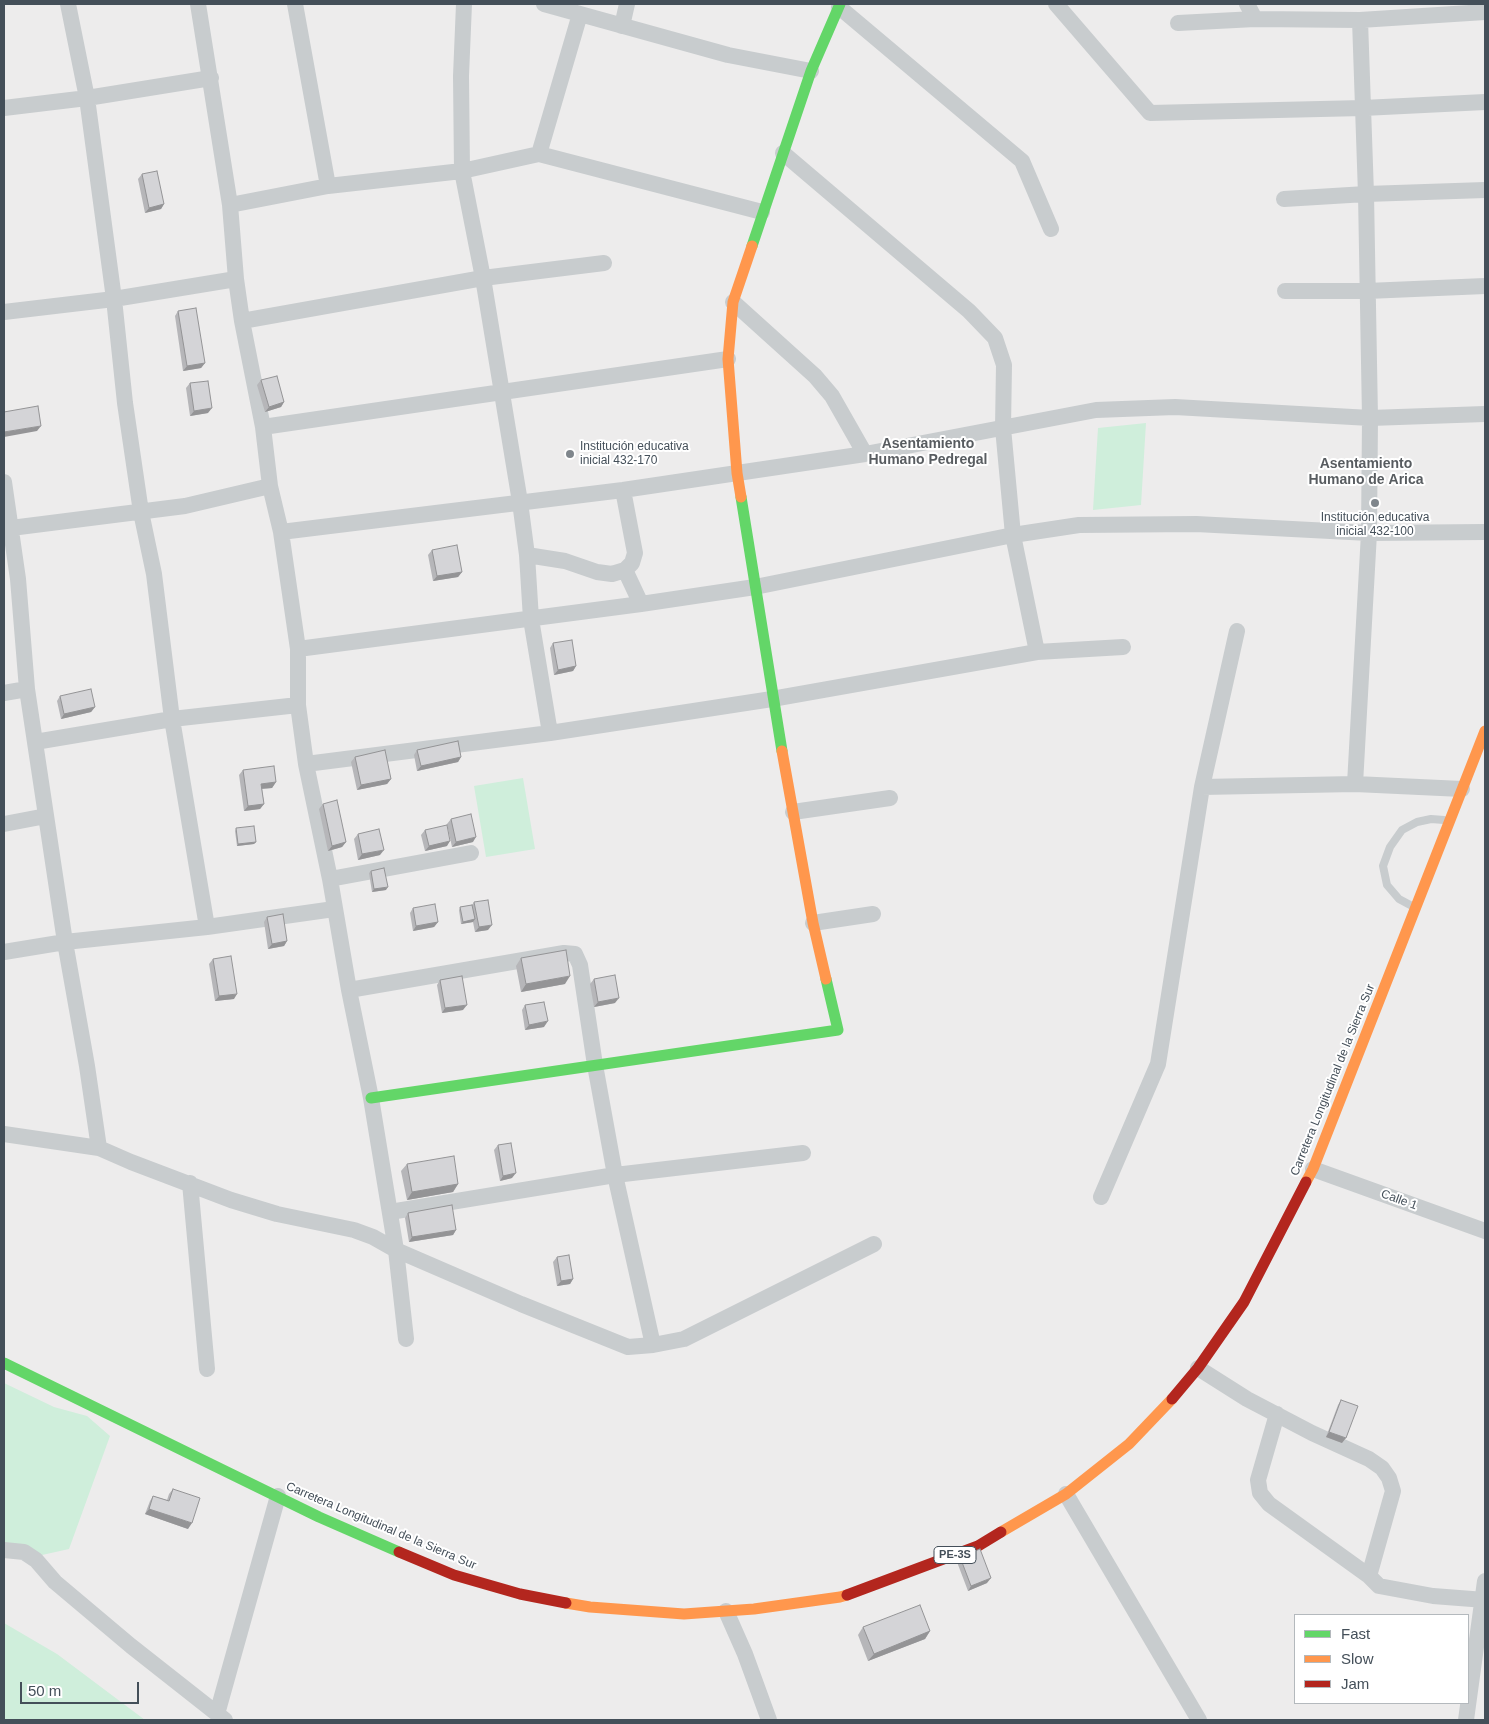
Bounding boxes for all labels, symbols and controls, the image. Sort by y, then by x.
district label: Asentamiento Humano Pedregal [868,436,988,468]
place label: Institución educativa inicial 432-170 [580,440,689,468]
marker: Institución educativa inicial 432-170 [564,448,576,460]
district label: Asentamiento Humano de Arica [1308,456,1424,488]
marker: Institución educativa inicial 432-100 [1369,497,1381,509]
place label: Institución educativa inicial 432-100 [1321,511,1429,539]
street label: Carretera Longitudinal de la Sierra Sur [1288,982,1378,1178]
street label: Calle 1 [1379,1187,1419,1213]
street label: Carretera Longitudinal de la Sierra Sur [284,1479,478,1573]
road number: PE-3S [934,1546,976,1564]
legend [1294,1614,1469,1704]
text: Fast [1341,1625,1370,1642]
text: Slow [1341,1650,1374,1667]
scale bar [22,1672,141,1704]
text: Jam [1341,1675,1369,1692]
text: 50 m [28,1682,61,1699]

